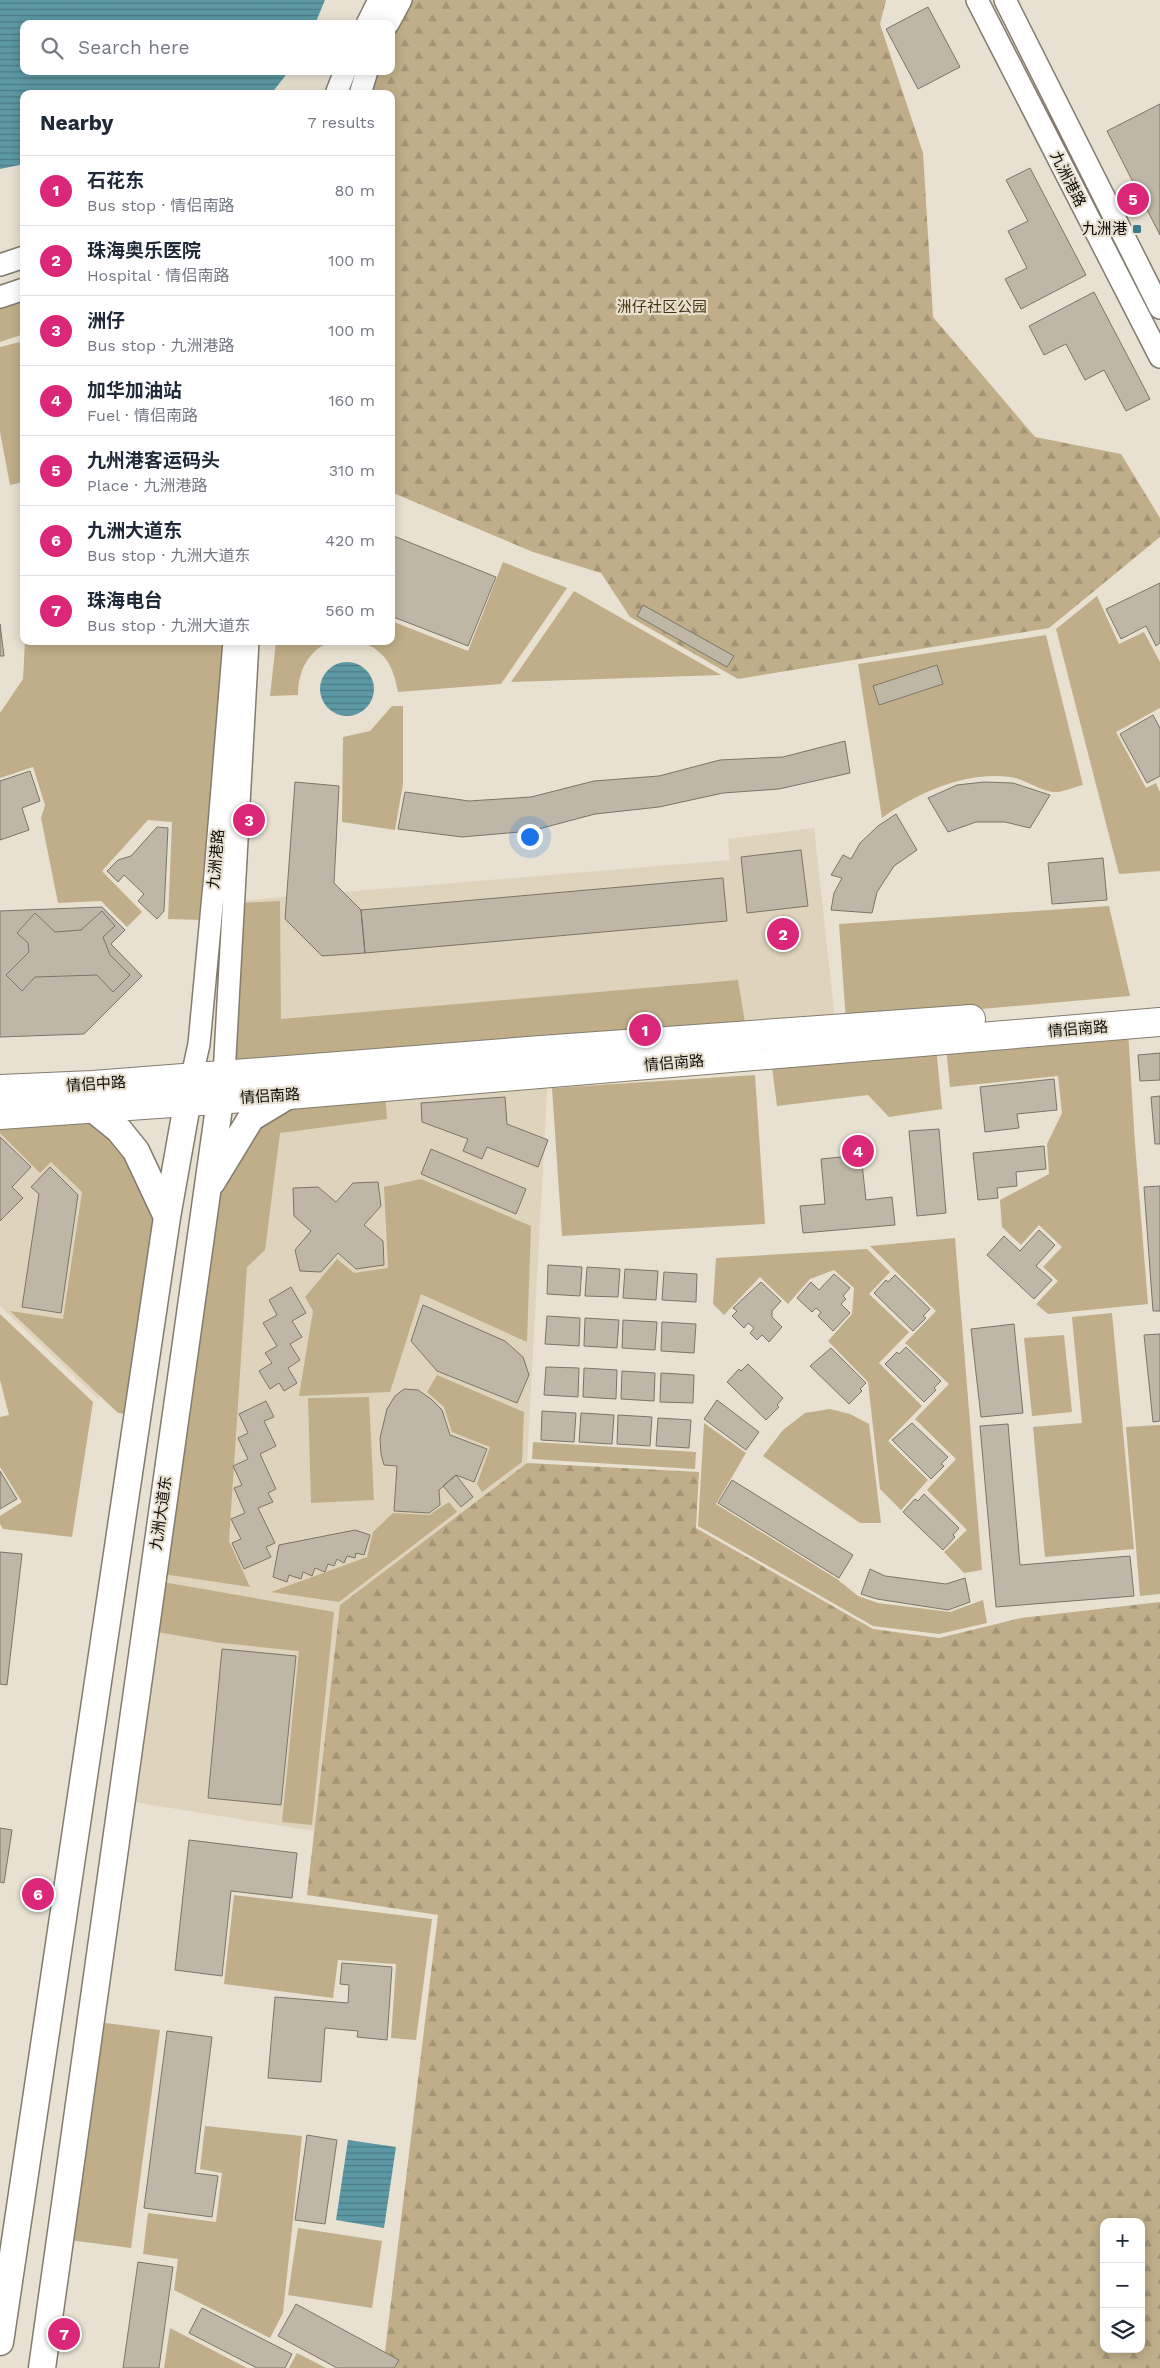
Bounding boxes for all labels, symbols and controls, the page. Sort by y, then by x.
search box [20,20,395,75]
icon: search [38,34,66,62]
text: Search here [78,36,189,59]
text: Nearby [40,110,113,135]
text: 7 results [308,113,375,132]
street label: 九洲港路 [1046,148,1090,210]
text: 石花东 [87,169,144,192]
pin: 5 [1117,180,1149,218]
text: 1 [53,181,59,200]
text: 80 m [334,181,375,200]
text: Bus stop · 情侣南路 [87,196,235,215]
place label: 九洲港 [1082,220,1127,238]
marker: 九洲港 [1131,223,1143,235]
text: 珠海奥乐医院 [87,239,201,262]
text: 2 [51,251,61,270]
text: 100 m [328,251,375,270]
text: Hospital · 情侣南路 [87,266,230,285]
park label: 洲仔社区公园 [617,298,707,316]
text: 洲仔 [87,309,125,332]
text: 3 [51,321,61,340]
text: 100 m [328,321,375,340]
text: Bus stop · 九洲港路 [87,336,235,355]
text: 加华加油站 [87,379,182,402]
text: 4 [51,391,61,410]
text: 160 m [328,391,375,410]
text: Fuel · 情侣南路 [87,406,198,425]
text: 九州港客运码头 [87,449,220,472]
text: 5 [51,461,61,480]
text: 310 m [329,461,375,480]
text: Place · 九洲港路 [87,476,207,495]
text: 九洲大道东 [87,519,182,542]
text: 6 [51,531,61,550]
text: 420 m [325,531,375,550]
text: Bus stop · 九洲大道东 [87,546,251,565]
text: 珠海电台 [87,589,163,612]
text: 7 [51,601,61,620]
text: 560 m [325,601,375,620]
text: Bus stop · 九洲大道东 [87,616,251,635]
pin: 3 [233,801,265,839]
your location [517,824,543,850]
street label: 九洲港路 [204,828,228,890]
pin: 2 [767,915,799,953]
pin: 1 [629,1011,661,1049]
street label: 情侣南路 [1047,1017,1109,1041]
street label: 情侣南路 [643,1051,705,1075]
street label: 情侣中路 [65,1073,127,1095]
street label: 情侣南路 [239,1085,301,1107]
pin: 4 [842,1132,874,1170]
street label: 九洲大道东 [147,1475,175,1551]
pin: 6 [22,1875,54,1913]
map controls [1100,2218,1145,2353]
button: + [1100,2218,1145,2263]
button: − [1100,2263,1145,2308]
button: layers [1100,2308,1145,2353]
pin: 7 [48,2315,80,2353]

